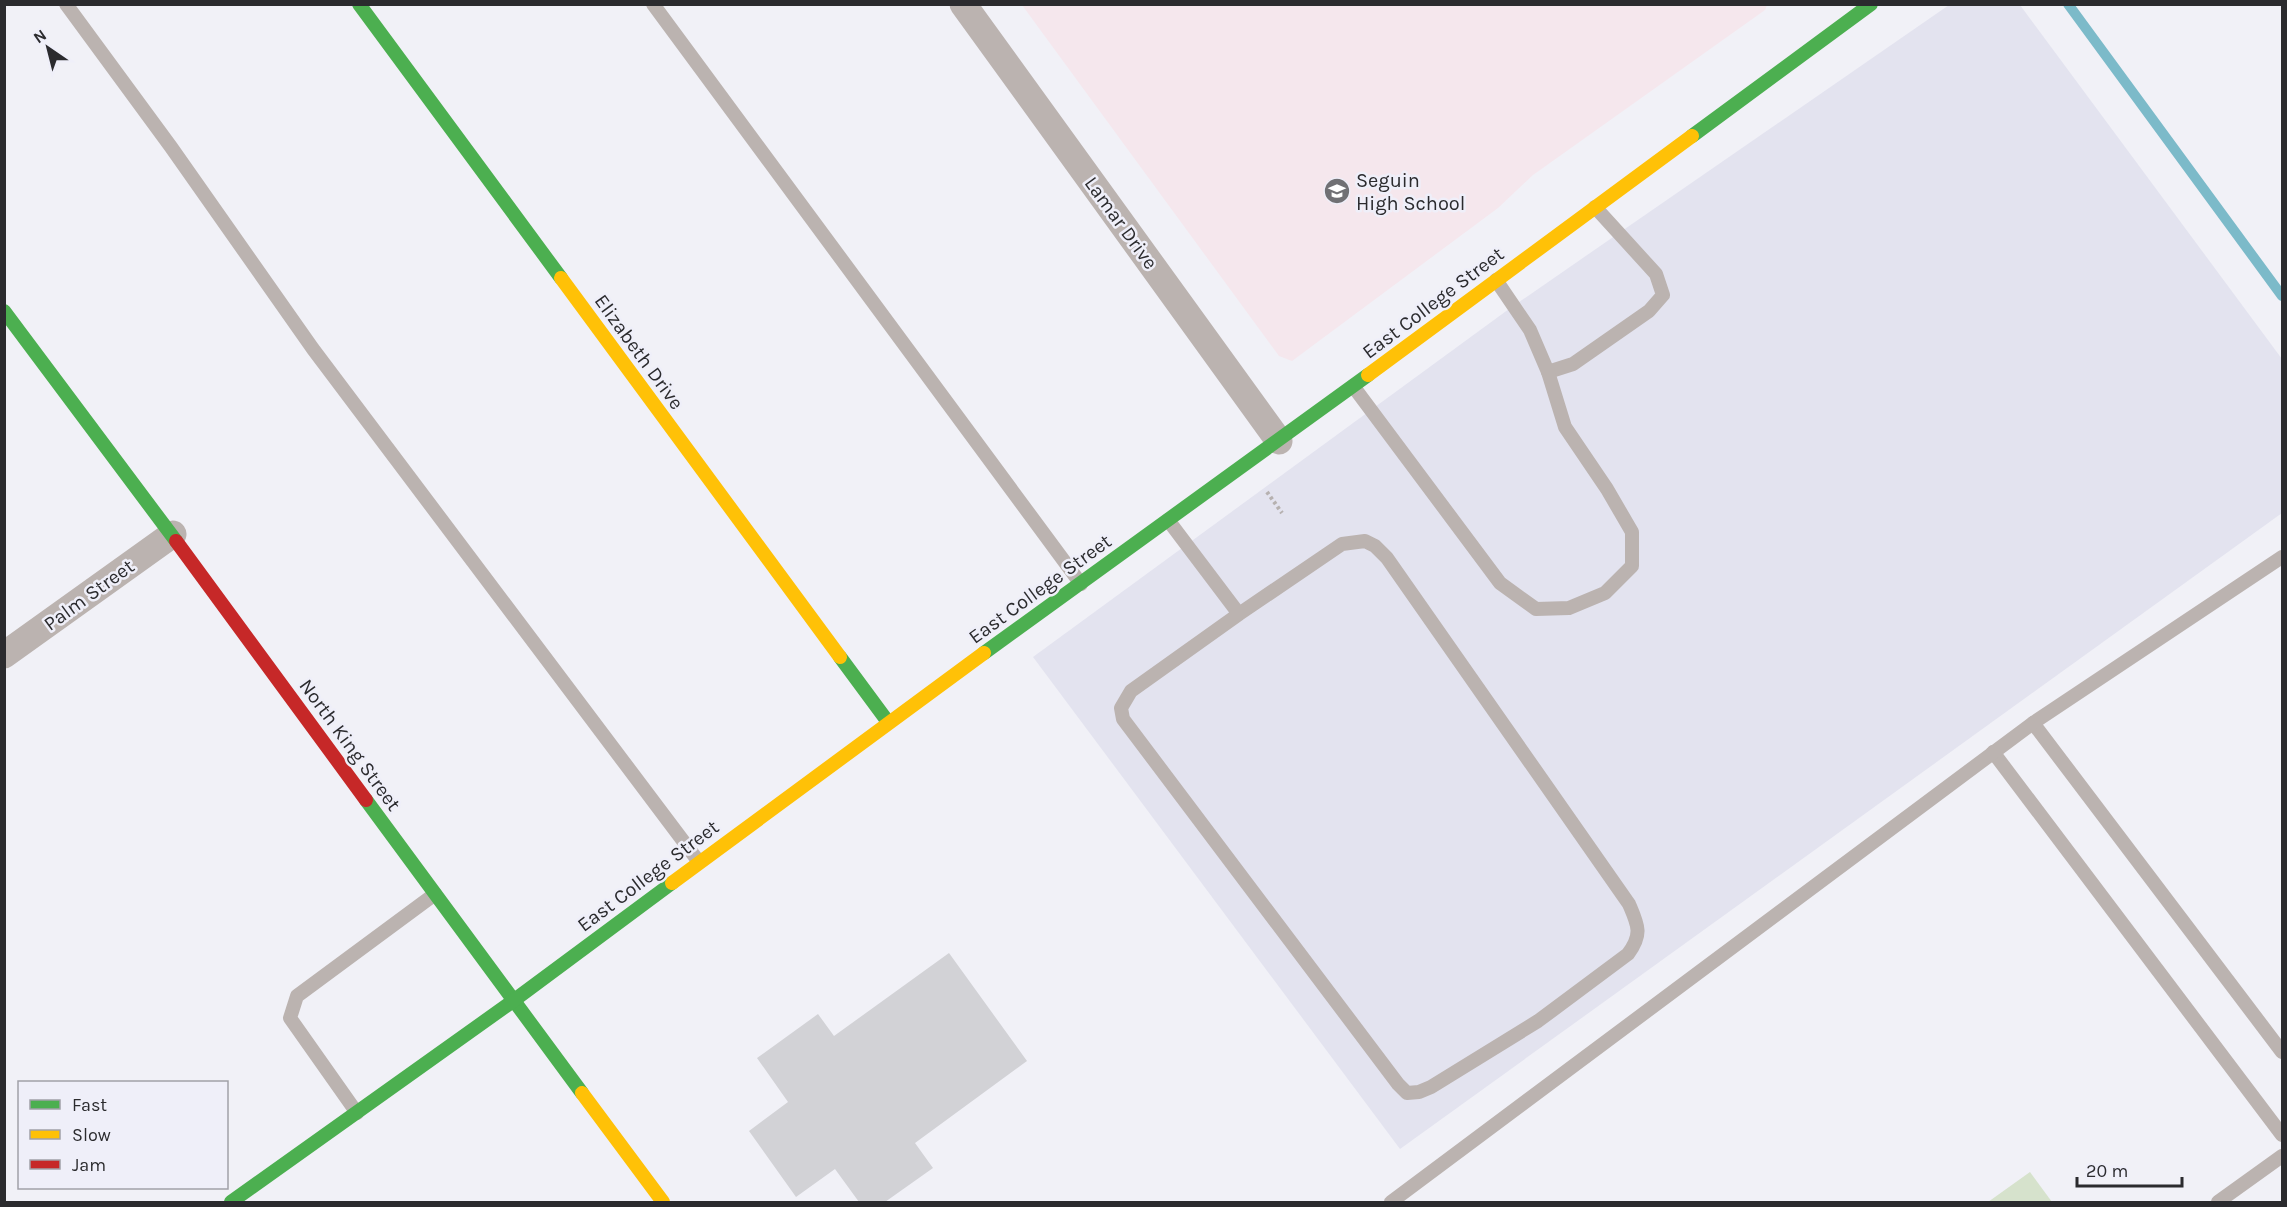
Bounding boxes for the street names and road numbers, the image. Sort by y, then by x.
street label: Lamar Drive [1080,172,1162,274]
street label: East College Street [1358,242,1509,364]
street label: Elizabeth Drive [590,290,688,414]
street label: East College Street [964,529,1116,649]
street label: Palm Street [39,554,139,635]
street label: North King Street [294,675,406,816]
street label: East College Street [573,815,724,937]

